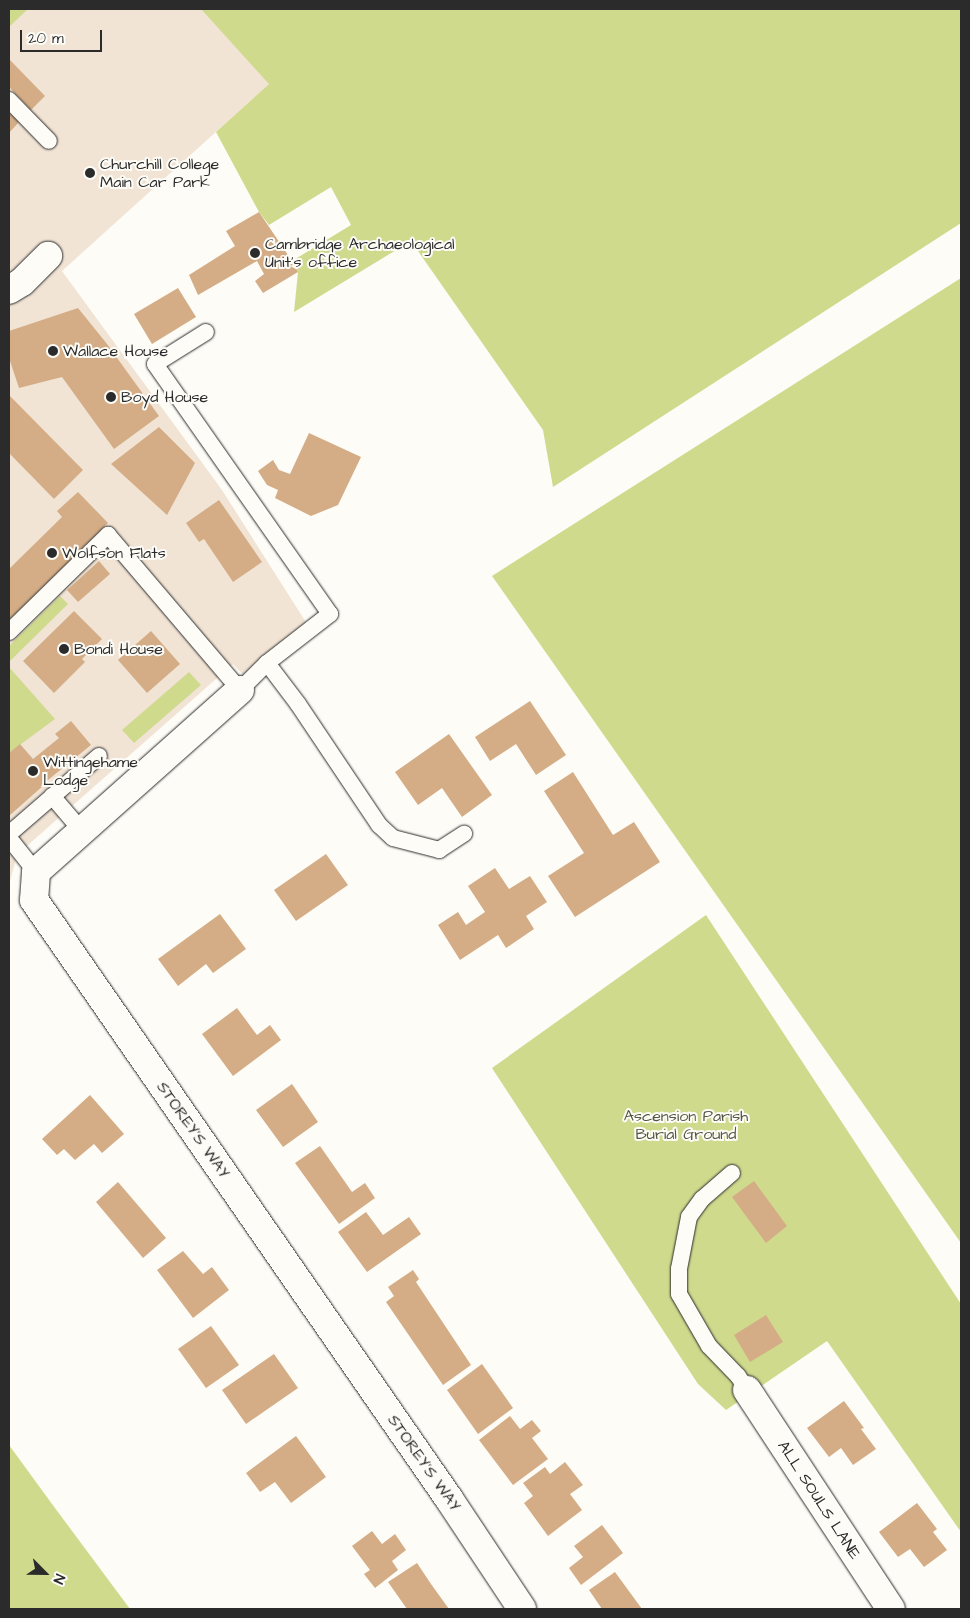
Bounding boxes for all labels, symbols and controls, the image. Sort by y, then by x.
scale bar [22,20,105,52]
text: 20 m [28,28,64,49]
place label: Churchill College Main Car Park [100,154,219,192]
marker: Churchill College Main Car Park [84,167,96,179]
place label: Cambridge Archaeological Unit's office [265,234,455,272]
marker: Cambridge Archaeological Unit's office [249,247,261,259]
place label: Wallace House [63,341,168,361]
marker: Wallace House [47,345,59,357]
place label: Boyd House [121,387,208,407]
marker: Boyd House [105,391,117,403]
place label: Wolfson Flats [62,543,166,563]
marker: Wolfson Flats [46,547,58,559]
place label: Bondi House [74,639,163,659]
marker: Bondi House [58,643,70,655]
place label: Wittingehame Lodge [43,752,138,790]
marker: Wittingehame Lodge [27,765,39,777]
street label: STOREY'S WAY [153,1078,233,1182]
park label: Ascension Parish Burial Ground [624,1106,748,1144]
street label: STOREY'S WAY [384,1411,464,1515]
street label: ALL SOULS LANE [774,1437,864,1563]
north arrow [20,1548,70,1598]
text: N [48,1571,70,1587]

